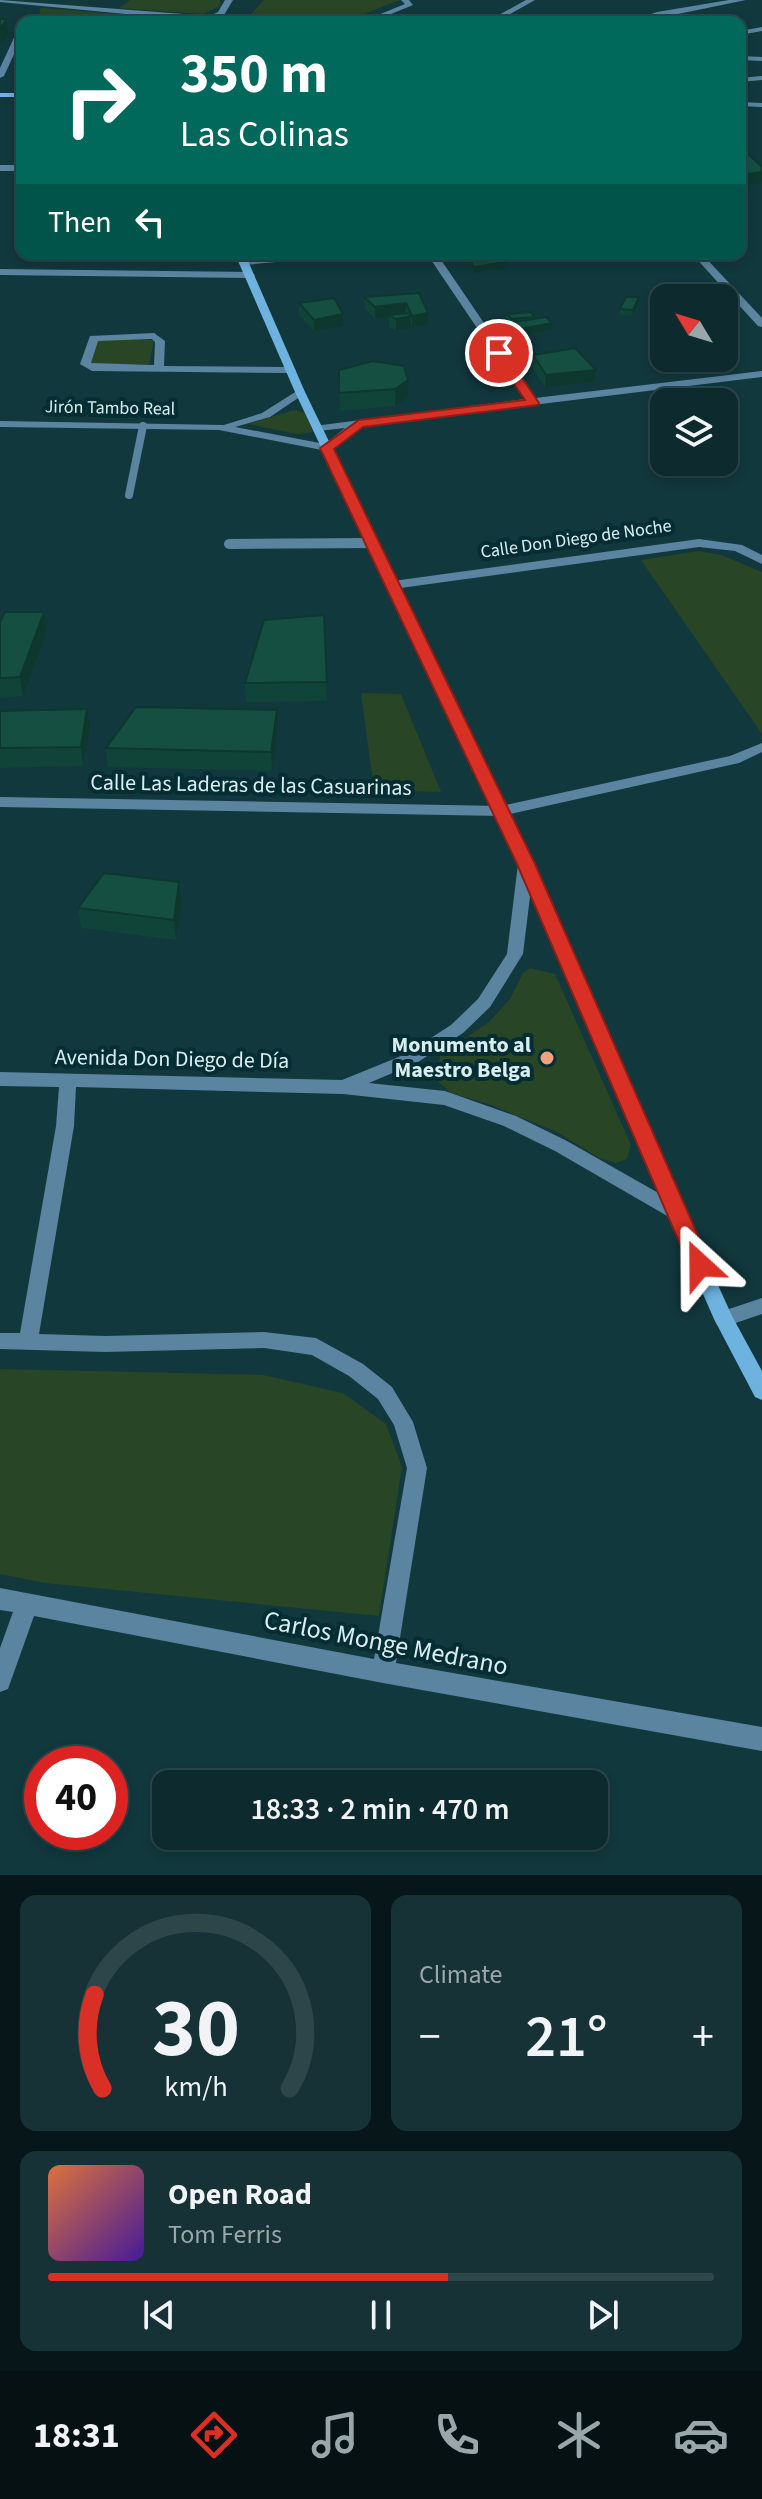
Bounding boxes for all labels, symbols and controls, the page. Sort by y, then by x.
text: 350 m [180,35,328,114]
icon: right [48,48,152,152]
text: Las Colinas [180,109,349,160]
icon: left [128,200,172,244]
text: Then [48,201,112,244]
north arrow [650,284,738,372]
map controls [650,284,738,476]
pin [465,319,533,387]
icon: arrive [477,331,521,375]
button: layers [650,388,738,476]
street label: Jirón Tambo Real [45,394,175,422]
street label: Calle Don Diego de Noche [479,513,673,565]
street label: Calle Las Laderas de las Casuarinas [90,766,412,804]
place label: Monumento al Maestro Belga [392,1029,532,1086]
street label: Avenida Don Diego de Día [55,1041,289,1077]
marker: Monumento al Maestro Belga [538,1049,556,1067]
position arrow [658,1223,742,1307]
street label: Carlos Monge Medrano [261,1601,511,1685]
speed limit sign: 40 [24,1746,128,1850]
text: 18:33 · 2 min · 470 m [250,1788,510,1831]
text: Climate [419,1956,503,1993]
text: 30 [152,1970,239,2088]
text: 21° [525,1995,608,2080]
text: − [419,2006,441,2069]
text: + [692,2006,714,2069]
text: km/h [164,2067,227,2107]
text: Open Road [168,2173,312,2216]
text: Tom Ferris [168,2216,282,2253]
icon: previous [137,2293,181,2337]
icon: pause [359,2293,403,2337]
icon: next [581,2293,625,2337]
icon: directions [186,2407,242,2463]
icon: music [307,2407,363,2463]
icon: phone [429,2407,485,2463]
icon: climate [551,2407,607,2463]
icon: car [673,2407,729,2463]
text: 18:31 [33,2410,120,2461]

